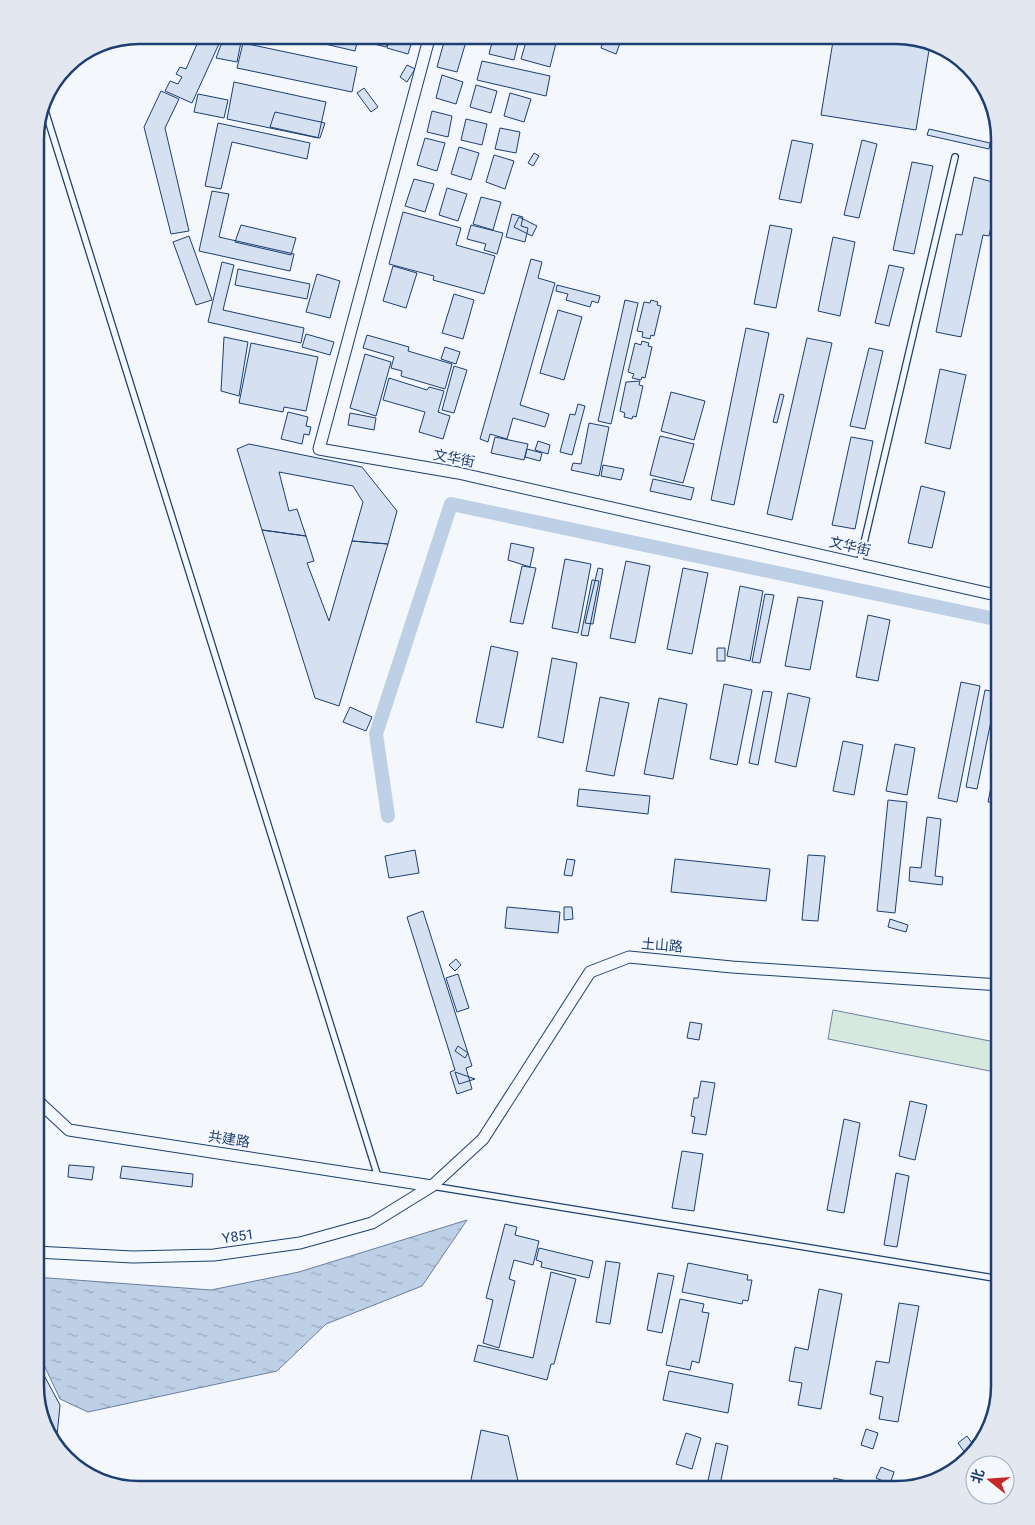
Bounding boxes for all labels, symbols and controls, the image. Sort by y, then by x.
street label: 文华街 [432,446,476,470]
street label: 文华街 [828,533,872,559]
street label: 土山路 [640,935,684,955]
street label: 共建路 [207,1128,251,1150]
street label: Y851 [221,1226,255,1246]
north arrow [965,1455,1015,1505]
text: 北 [968,1467,987,1485]

